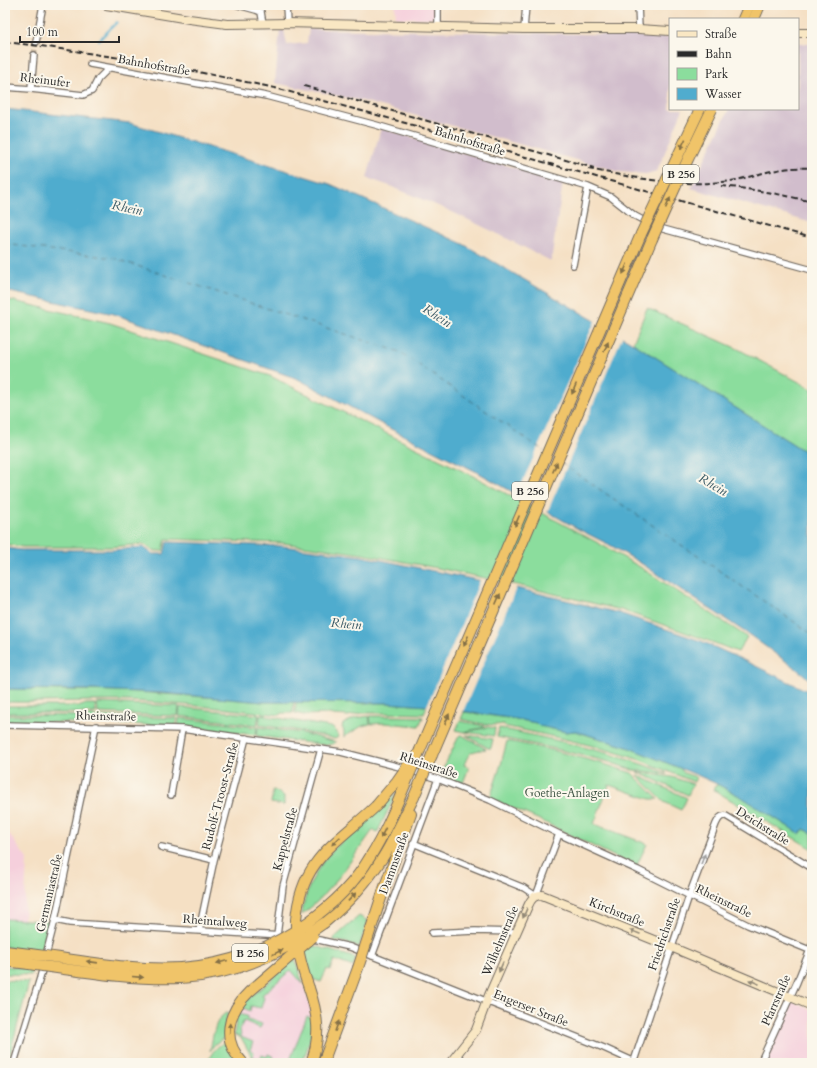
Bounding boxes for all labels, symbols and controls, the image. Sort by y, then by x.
scale bar [20,18,119,44]
legend [669,18,799,110]
text: 100 m [26,24,59,40]
text: Straße [705,26,737,42]
text: Bahn [705,46,732,62]
street label: Bahnhofstraße [116,51,192,79]
text: Park [705,66,729,82]
street label: Rheinufer [19,69,72,91]
text: Wasser [704,86,742,102]
street label: Bahnhofstraße [433,123,507,159]
one-way arrow [680,138,686,150]
road number: B 256 [663,165,699,183]
water label: Rhein [110,196,145,220]
one-way arrow [665,198,671,209]
one-way arrow [621,264,627,276]
water label: Rhein [419,300,455,332]
one-way arrow [603,341,609,353]
one-way arrow [570,383,576,395]
one-way arrow [552,461,558,472]
water label: Rhein [695,470,731,501]
road number: B 256 [512,482,548,500]
one-way arrow [514,516,520,527]
one-way arrow [496,593,502,605]
water label: Rhein [330,614,363,634]
one-way arrow [463,635,469,646]
street label: Rheinstraße [76,707,136,725]
one-way arrow [445,712,451,724]
street label: Rudolf-Troost-Straße [198,740,242,852]
street label: Rheinstraße [398,748,460,782]
park label: Goethe-Anlagen [524,785,610,801]
street label: Deichstraße [733,803,793,849]
street label: Kappelstraße [269,805,301,873]
one-way arrow [380,827,386,838]
street label: Dammstraße [375,830,413,896]
one-way arrow [331,836,341,845]
street label: Germaniastraße [32,852,66,934]
one-way arrow [700,853,706,865]
street label: Rheinstraße [693,881,755,921]
one-way arrow [348,892,357,902]
street label: Kirchstraße [587,894,647,930]
street label: Friedrichstraße [644,895,684,973]
street label: Wilhelmstraße [478,903,522,980]
one-way arrow [521,907,528,919]
street label: Rheintalweg [182,911,248,931]
one-way arrow [628,929,640,935]
road number: B 256 [232,944,268,962]
one-way arrow [272,949,283,955]
one-way arrow [86,959,99,965]
one-way arrow [215,959,228,965]
one-way arrow [498,961,504,973]
street label: Pfarrstraße [758,972,794,1028]
one-way arrow [132,974,144,981]
one-way arrow [748,979,759,985]
street label: Engerser Straße [491,986,571,1030]
one-way arrow [335,1020,341,1032]
one-way arrow [226,1022,233,1034]

